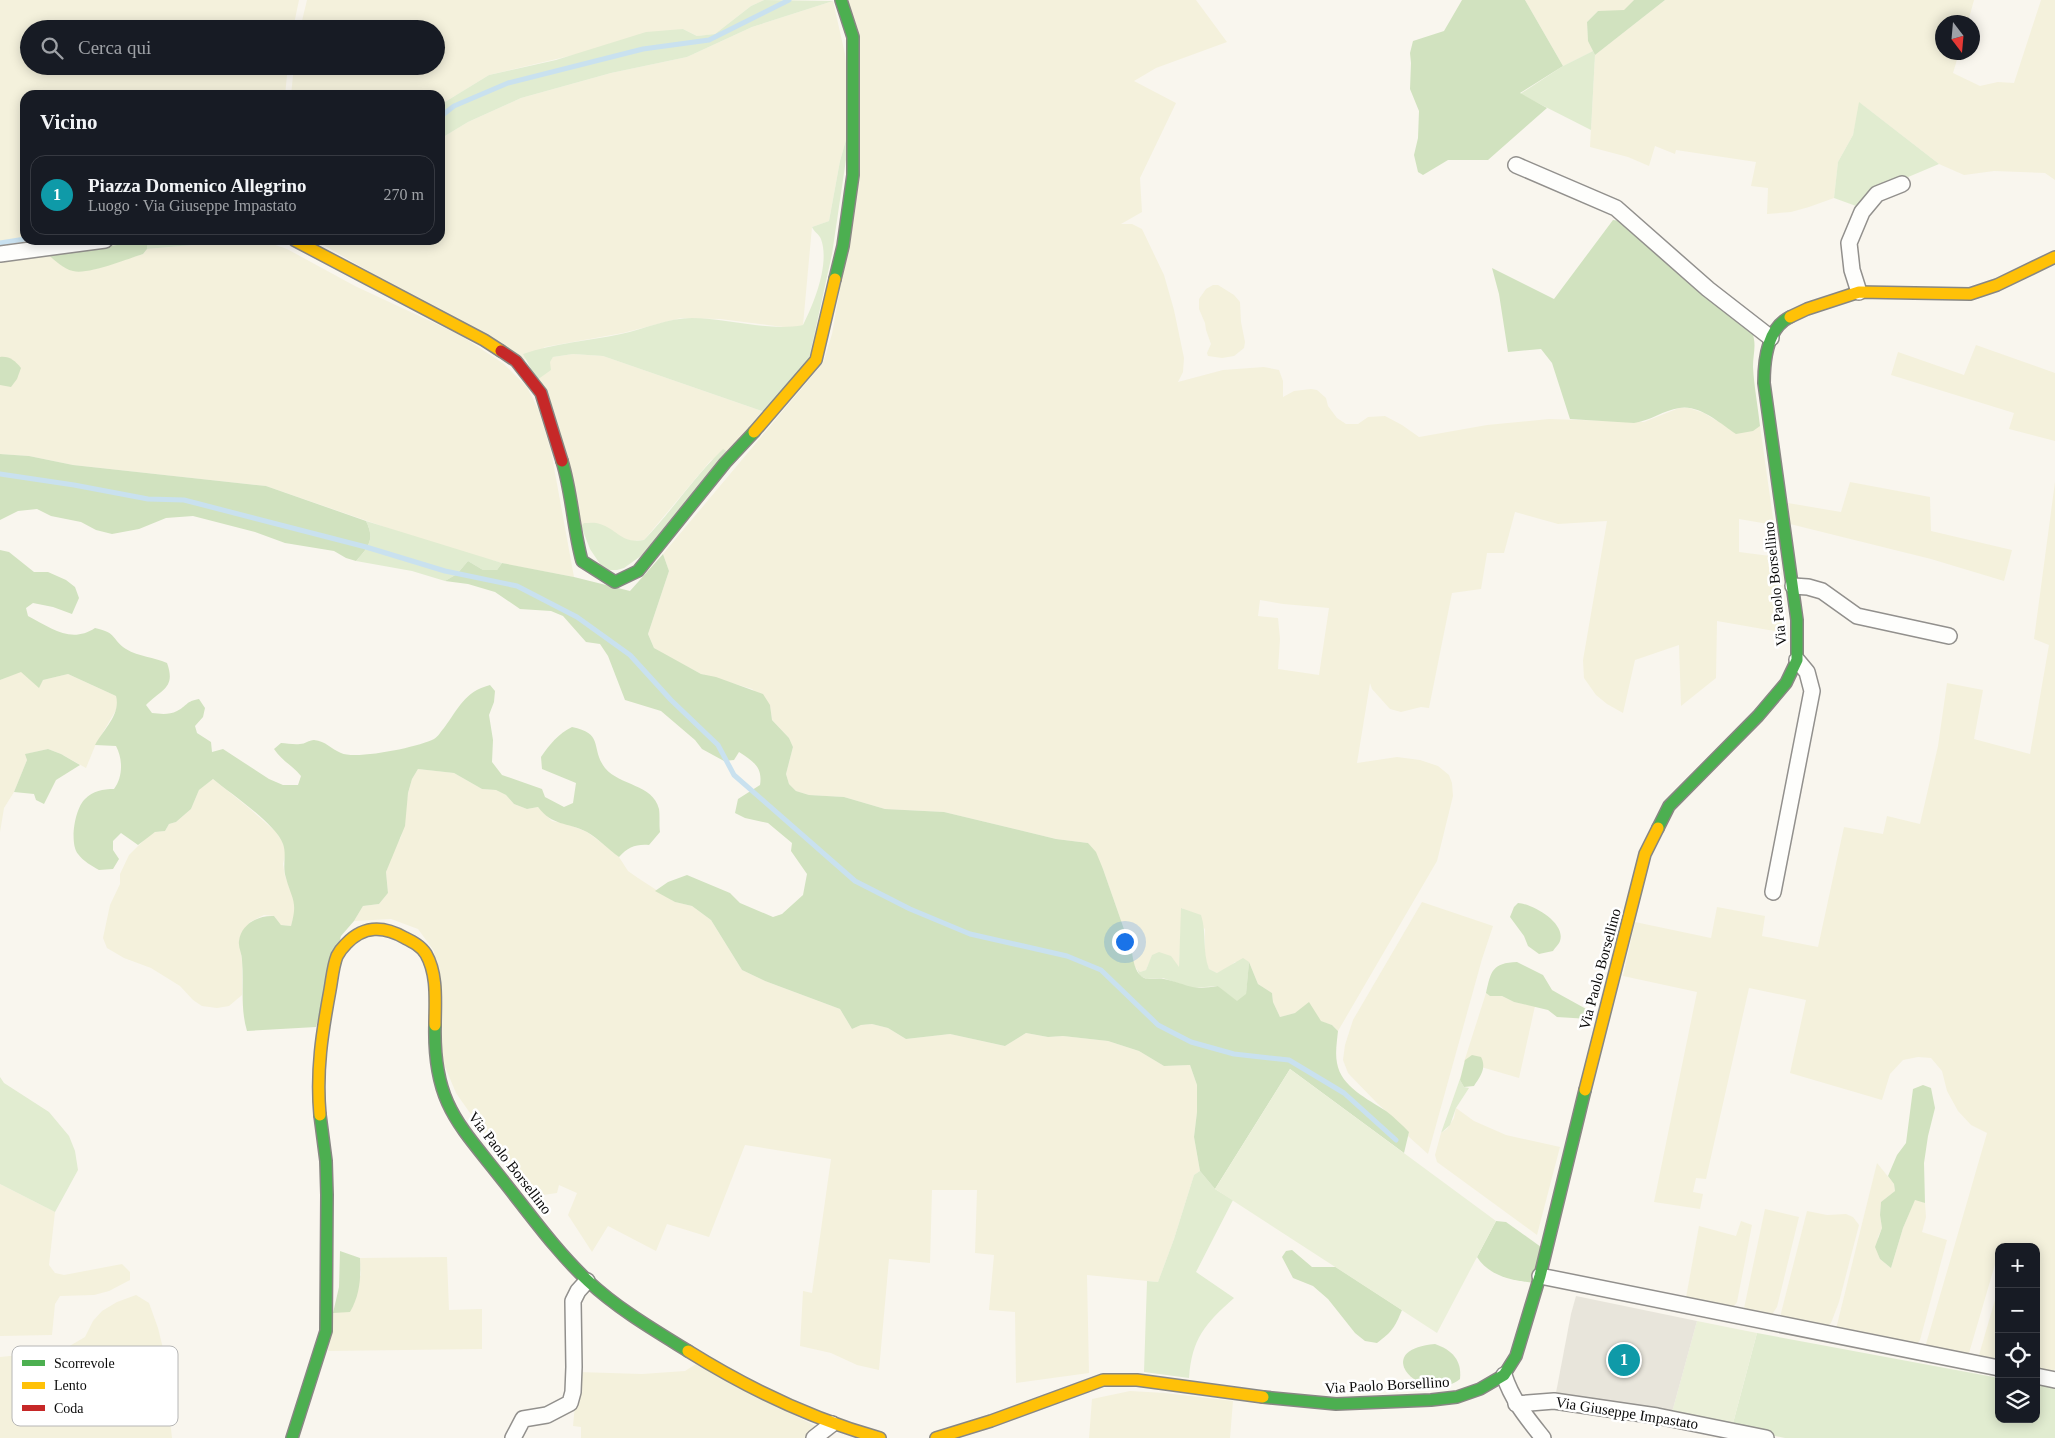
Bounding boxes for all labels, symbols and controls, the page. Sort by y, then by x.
north arrow [1935,15,1980,60]
search box [20,20,445,75]
icon: search [38,34,66,62]
text: Cerca qui [78,37,151,58]
text: Vicino [40,110,98,134]
text: Piazza Domenico Allegrino [88,175,306,196]
text: 1 [53,186,61,203]
text: 270 m [384,186,424,203]
text: Luogo · Via Giuseppe Impastato [88,197,296,214]
street label: Via Paolo Borsellino [1761,521,1789,647]
street label: Via Paolo Borsellino [1576,907,1624,1031]
your location [1112,929,1138,955]
street label: Via Paolo Borsellino [465,1109,555,1217]
map controls [1995,1243,2040,1423]
button: + [1995,1243,2040,1288]
button: − [1995,1288,2040,1333]
button: locate [1995,1333,2040,1378]
pin: 1 [1608,1341,1640,1379]
legend [12,1346,178,1426]
text: Scorrevole [54,1356,115,1371]
street label: Via Paolo Borsellino [1324,1374,1450,1396]
text: Lento [54,1378,87,1393]
button: layers [1995,1378,2040,1423]
street label: Via Giuseppe Impastato [1555,1394,1699,1432]
text: Coda [54,1401,84,1416]

